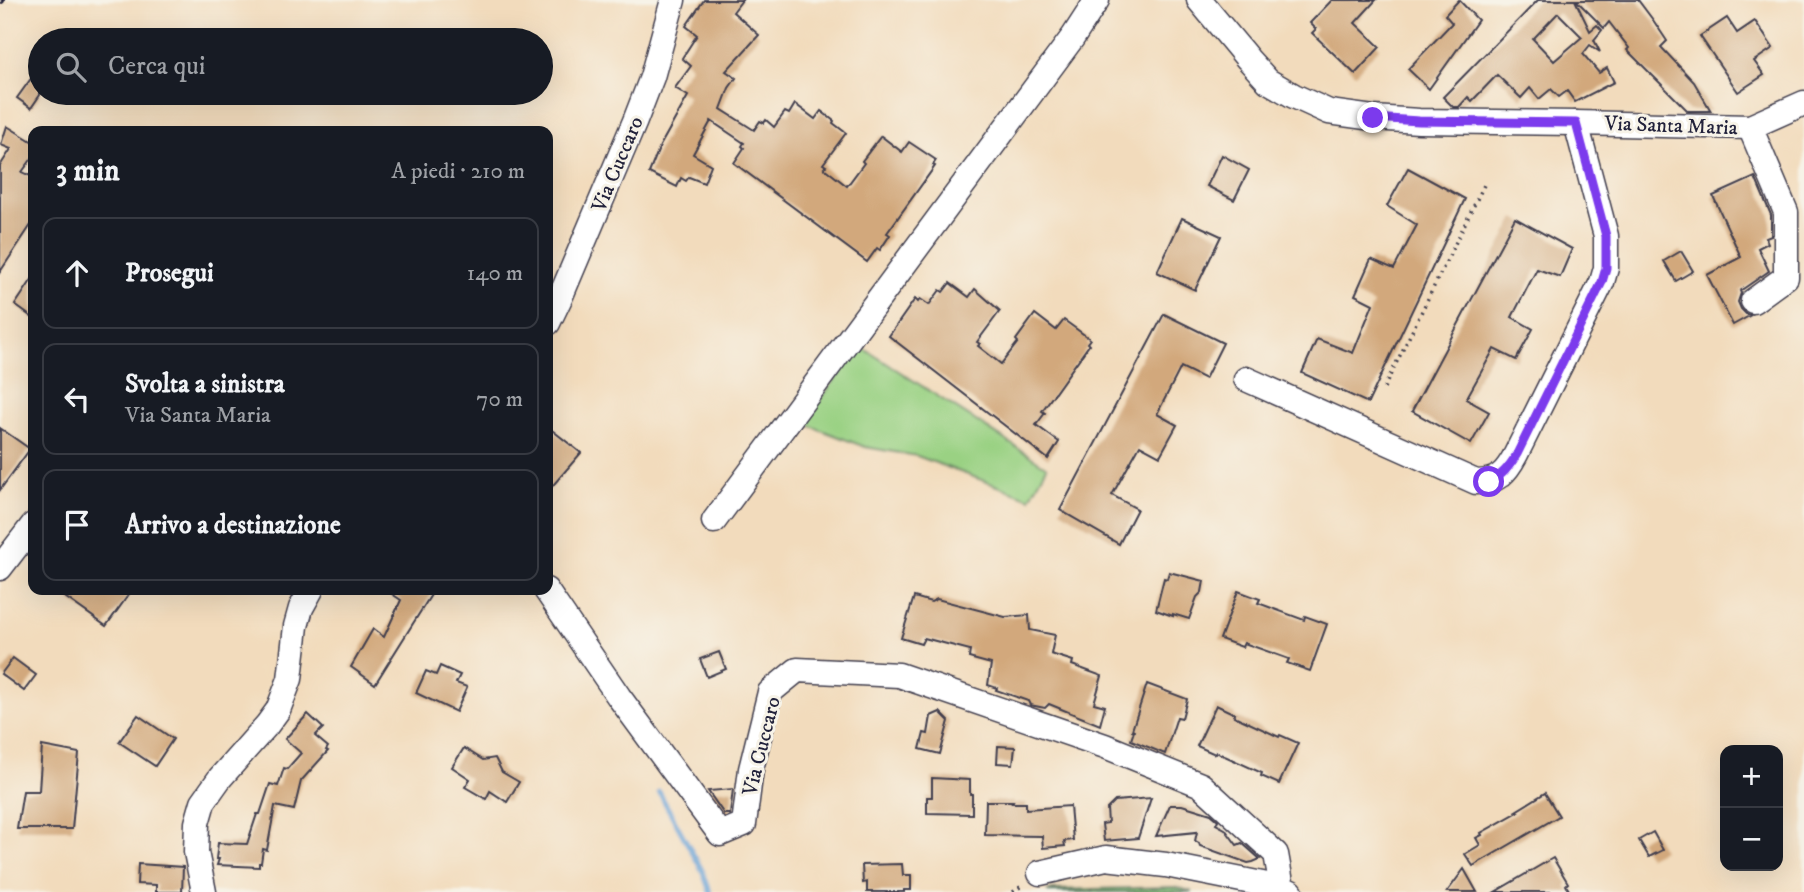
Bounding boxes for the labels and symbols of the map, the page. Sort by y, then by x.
route end [1357,102,1388,133]
street label: Via Santa Maria [1603,111,1738,141]
street label: Via Cuccaro [586,113,650,217]
route start [1473,466,1504,497]
street label: Via Cuccaro [737,694,787,799]

